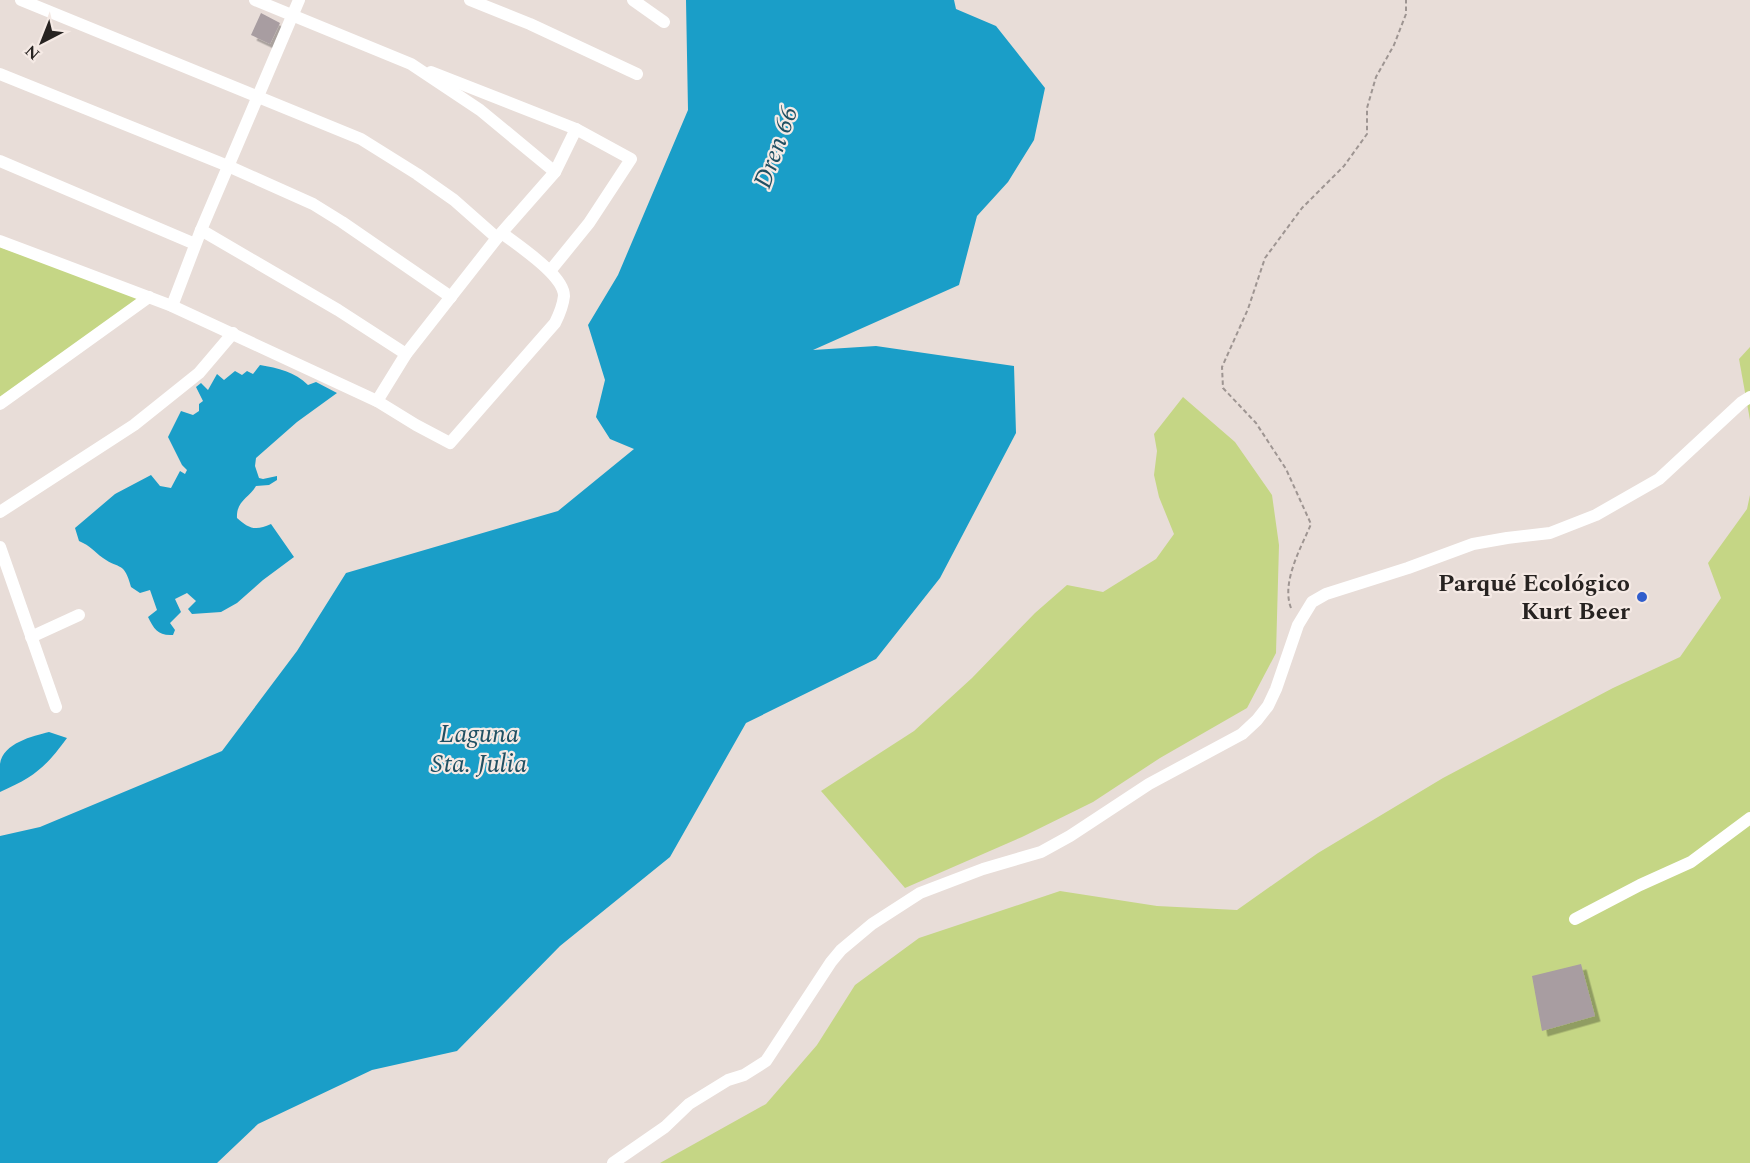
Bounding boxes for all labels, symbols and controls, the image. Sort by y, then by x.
north arrow [12,12,72,72]
text: N [20,39,46,66]
water label: Dren 66 [743,101,809,194]
place label: Parqué Ecológico Kurt Beer [1438,566,1631,630]
marker: Parqué Ecológico Kurt Beer [1635,590,1649,604]
water label: Laguna Sta. Julia [431,714,527,784]

